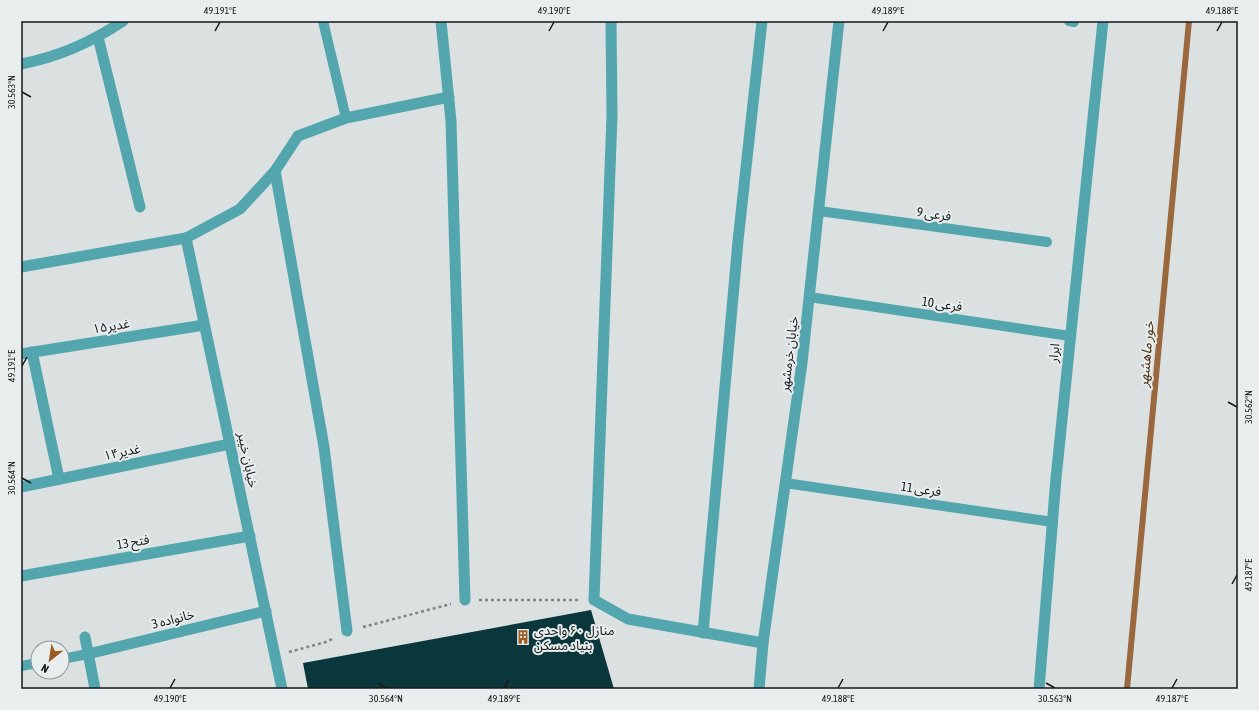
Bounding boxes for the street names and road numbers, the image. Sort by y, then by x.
street label: فرعی 9 [916,204,952,225]
street label: فرعی 10 [921,294,963,315]
street label: خیابان خرمشهر [777,315,802,394]
street label: غدیر۱۵ [91,316,131,336]
street label: ابرار [1045,343,1063,364]
street label: خیابان خیبر [234,430,261,490]
street label: غدیر۱۴ [102,441,142,463]
street label: فرعی 11 [900,479,942,500]
street label: فتح 13 [115,532,151,555]
street label: خانواده 3 [150,606,196,632]

